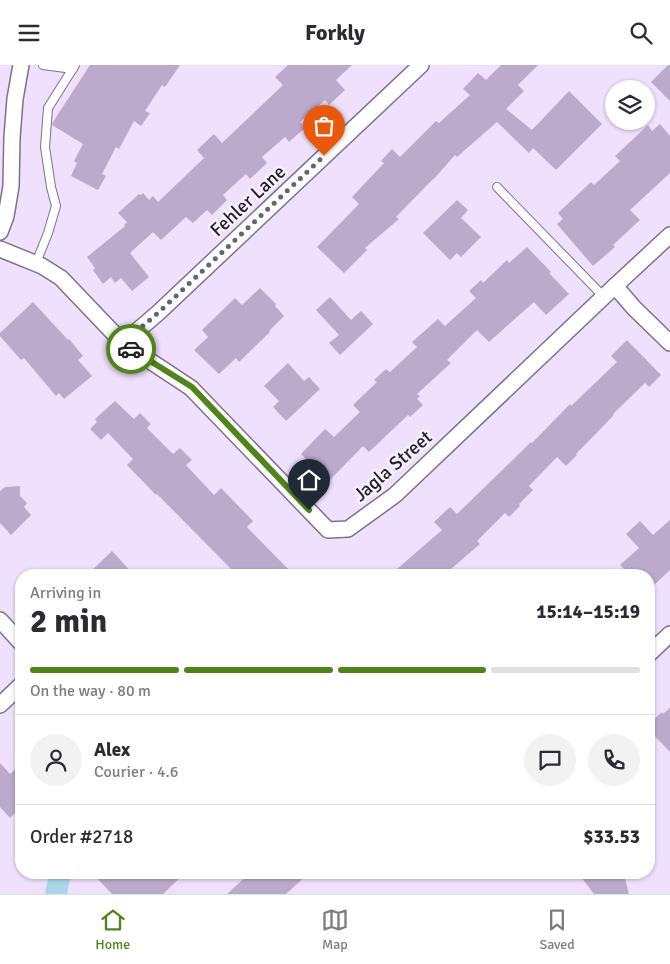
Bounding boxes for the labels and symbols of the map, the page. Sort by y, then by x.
pin [303,105,345,156]
street label: Fehler Lane [205,160,291,242]
courier [106,324,156,374]
street label: Jagla Street [349,425,438,507]
pin [288,459,330,510]

